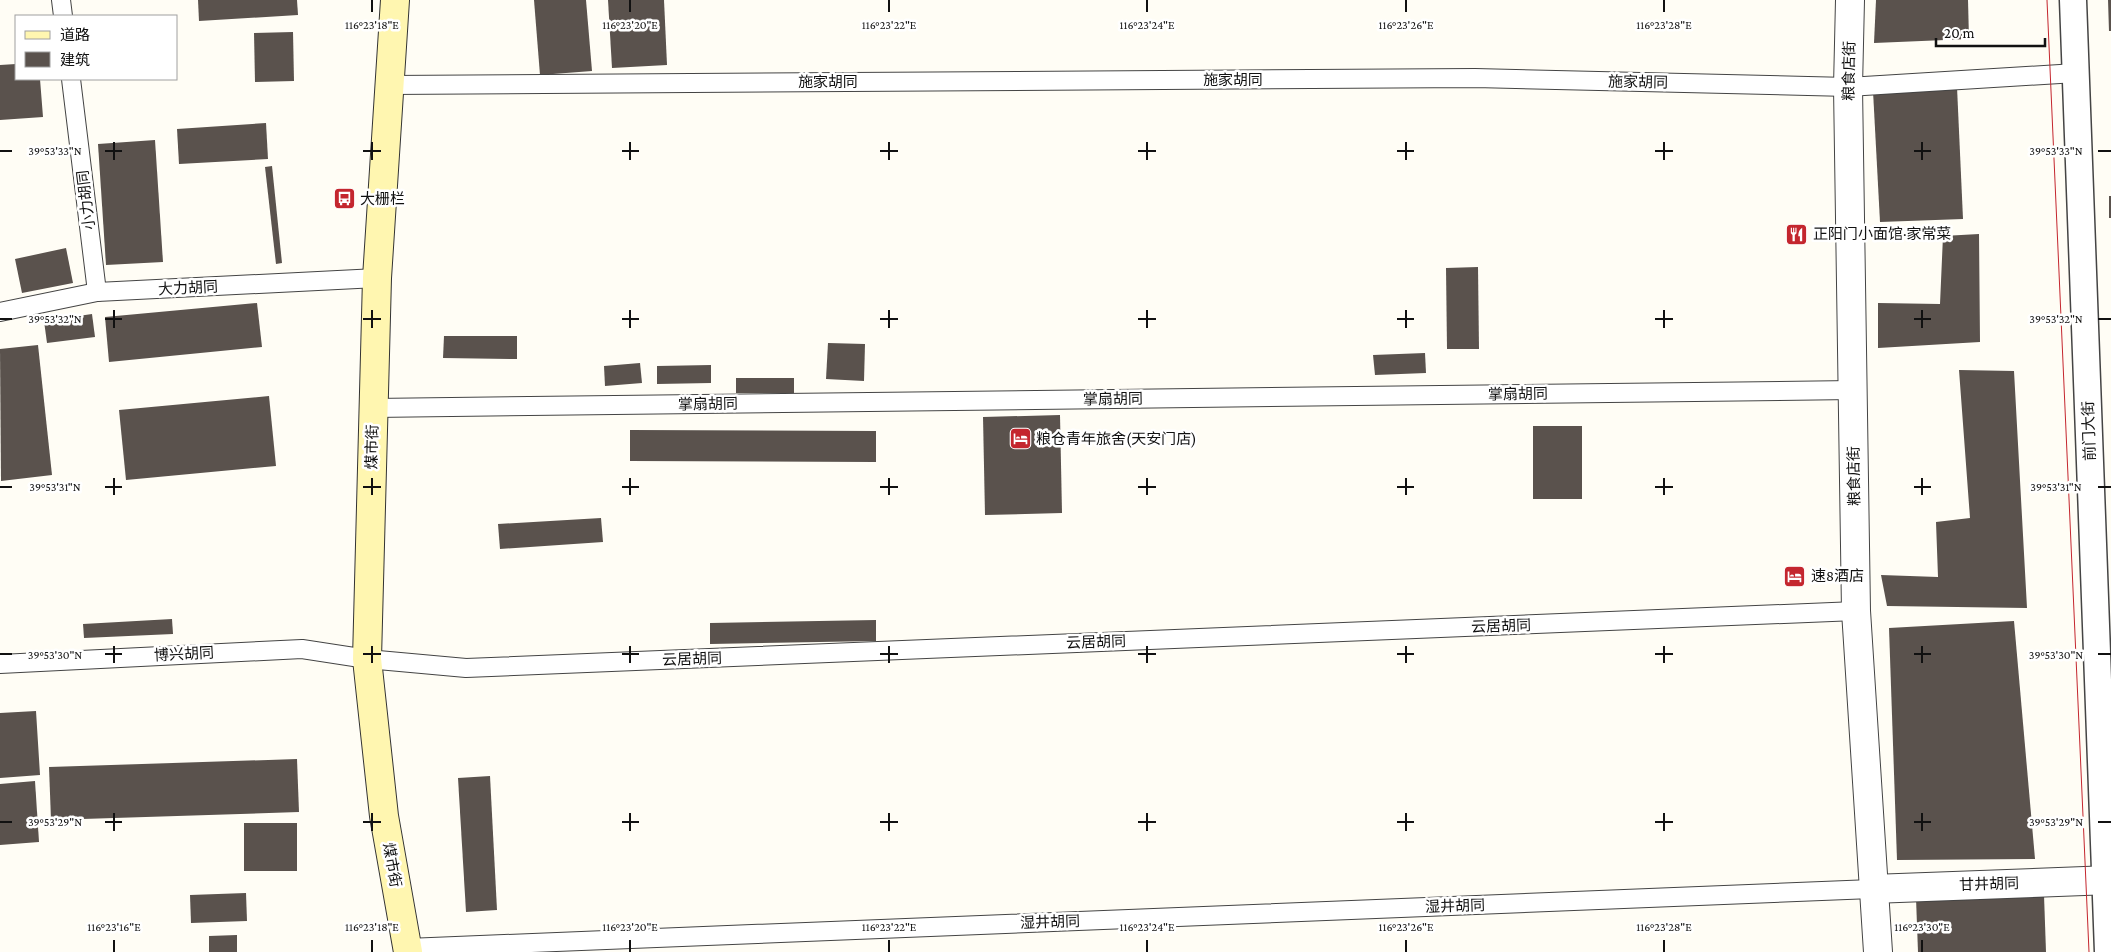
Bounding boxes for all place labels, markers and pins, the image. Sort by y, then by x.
bus stop icon: 大栅栏 [332,187,356,211]
place label: 大栅栏 [360,191,405,207]
restaurant icon: 正阳门小面馆·家常菜 [1785,222,1809,246]
place label: 正阳门小面馆·家常菜 [1813,226,1952,242]
hotel icon: 粮仓青年旅舍(天安门店) [1008,427,1032,451]
place label: 粮仓青年旅舍(天安门店) [1036,430,1197,448]
hotel icon: 速8酒店 [1783,564,1807,588]
place label: 速8酒店 [1811,568,1864,584]

